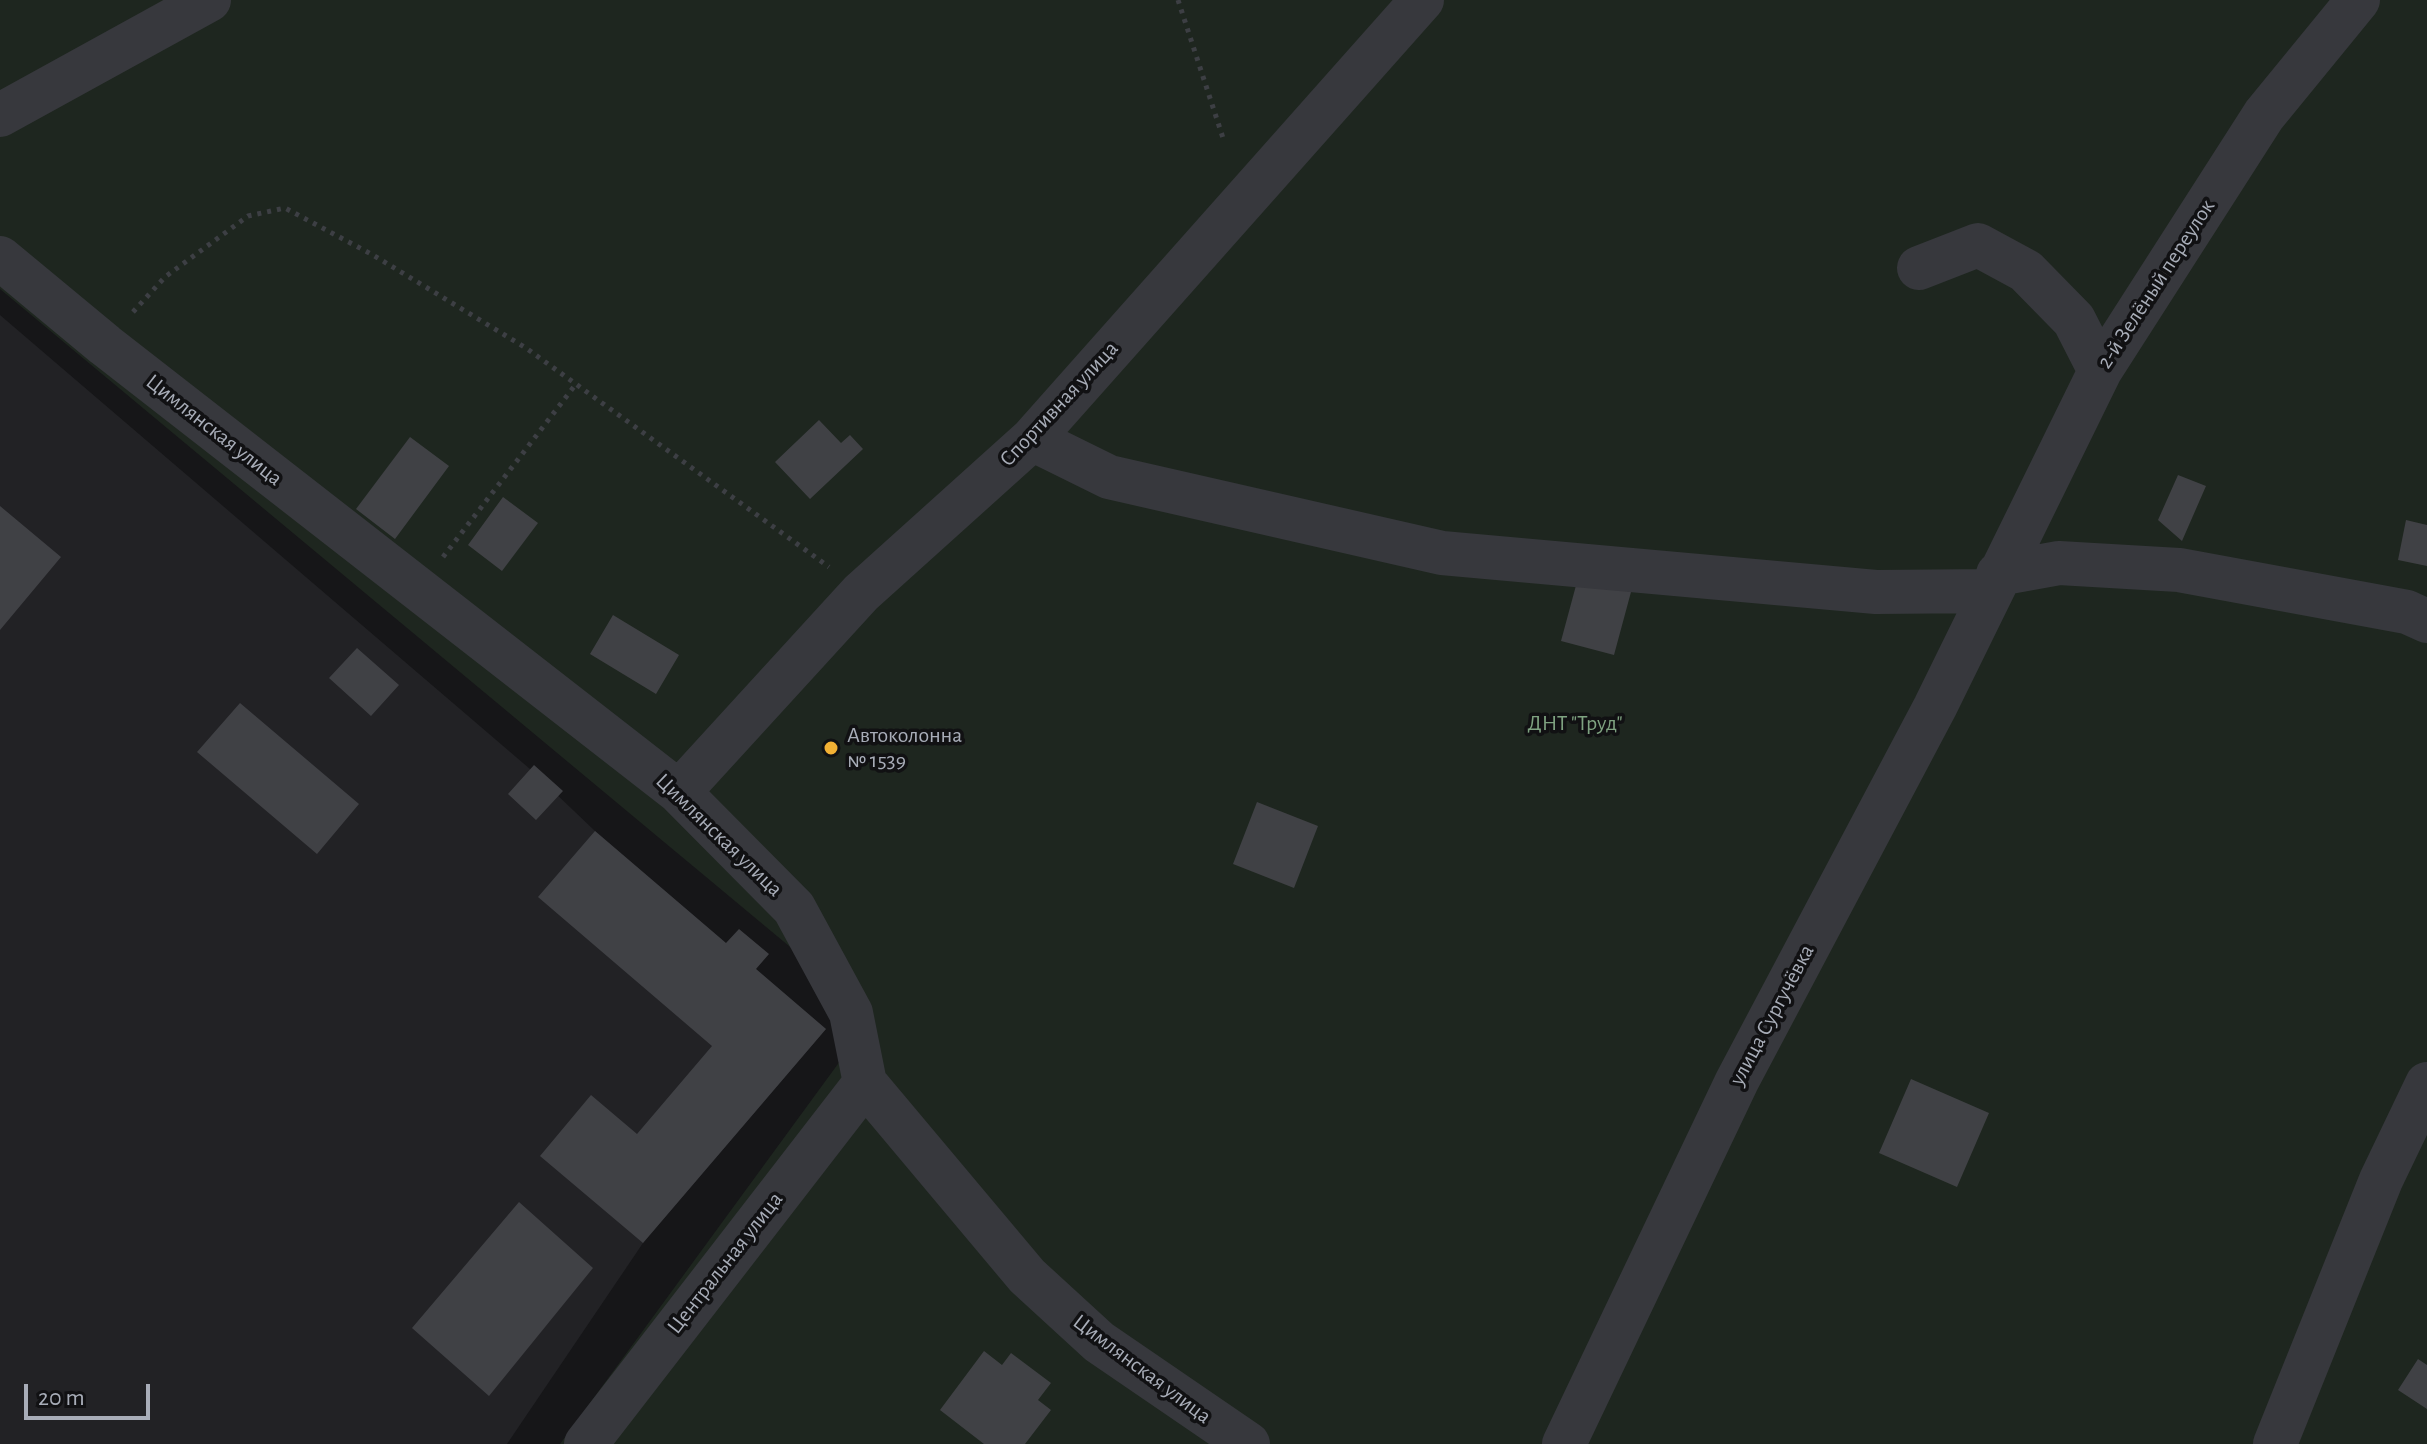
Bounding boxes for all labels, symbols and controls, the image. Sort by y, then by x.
street label: 2-й Зелёный переулок [2091,194,2221,374]
street label: Спортивная улица [994,336,1124,472]
street label: Цимлянская улица [140,368,288,492]
park label: ДНТ "Труд" [1527,710,1623,736]
place label: Автоколонна № 1539 [847,722,962,774]
marker: Автоколонна № 1539 [822,739,840,757]
street label: Цимлянская улица [650,768,788,902]
street label: улица Сургучёвка [1724,940,1820,1090]
street label: Центральная улица [661,1187,789,1339]
street label: Цимлянская улица [1068,1308,1216,1430]
scale bar [28,1368,154,1418]
text: 20 m [38,1386,85,1410]

